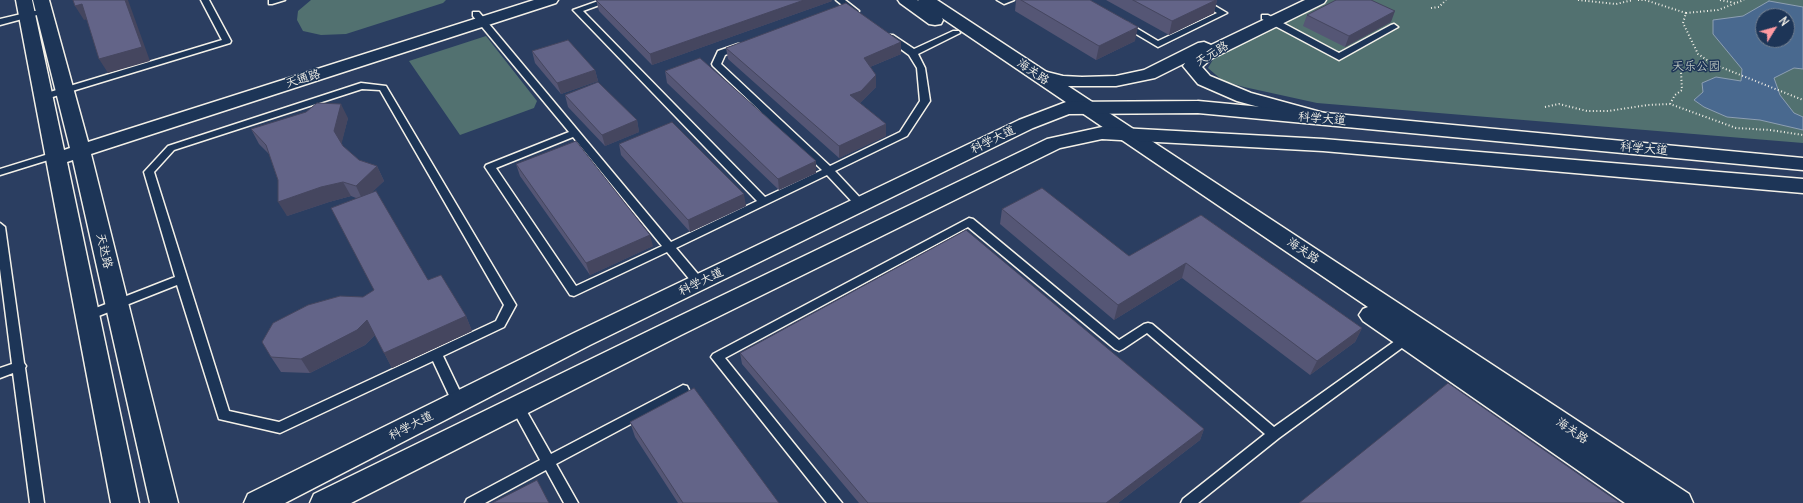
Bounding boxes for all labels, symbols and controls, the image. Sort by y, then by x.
north arrow [1755,8,1795,48]
text: N [1776,14,1792,29]
street label: 天元路 [1193,39,1231,69]
street label: 海关路 [1014,56,1052,88]
park label: 天乐公园 [1672,60,1720,74]
street label: 天通路 [284,67,322,91]
street label: 科学大道 [1297,110,1347,128]
street label: 科学大道 [968,123,1018,157]
street label: 科学大道 [1619,140,1669,158]
street label: 天达路 [93,232,115,270]
street label: 海关路 [1284,235,1322,267]
street label: 科学大道 [676,265,726,299]
street label: 科学大道 [386,409,436,443]
street label: 海关路 [1553,415,1591,447]

